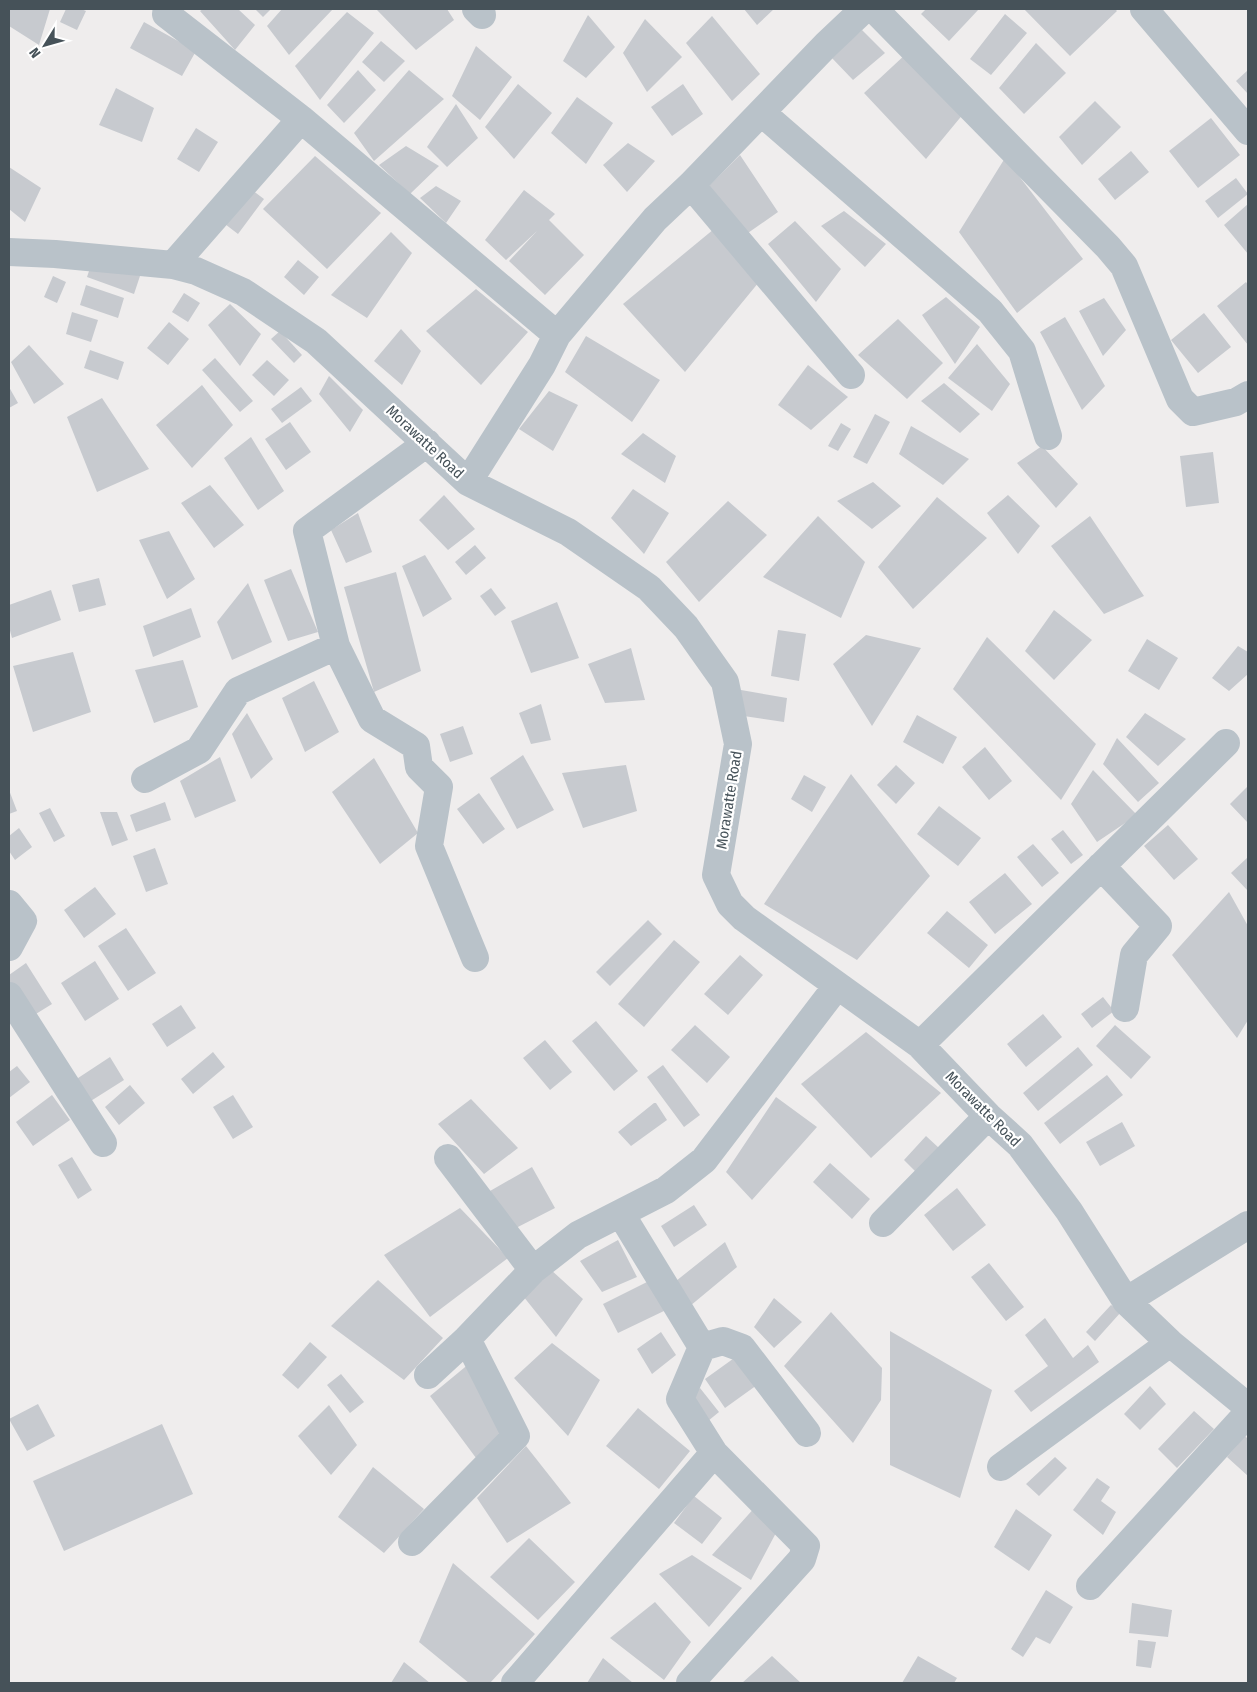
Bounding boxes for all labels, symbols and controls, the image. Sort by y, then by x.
north arrow [20,20,70,70]
text: N [26,44,44,61]
street label: Morawatte Road [383,402,467,482]
street label: Morawatte Road [712,750,746,850]
street label: Morawatte Road [942,1068,1024,1150]

